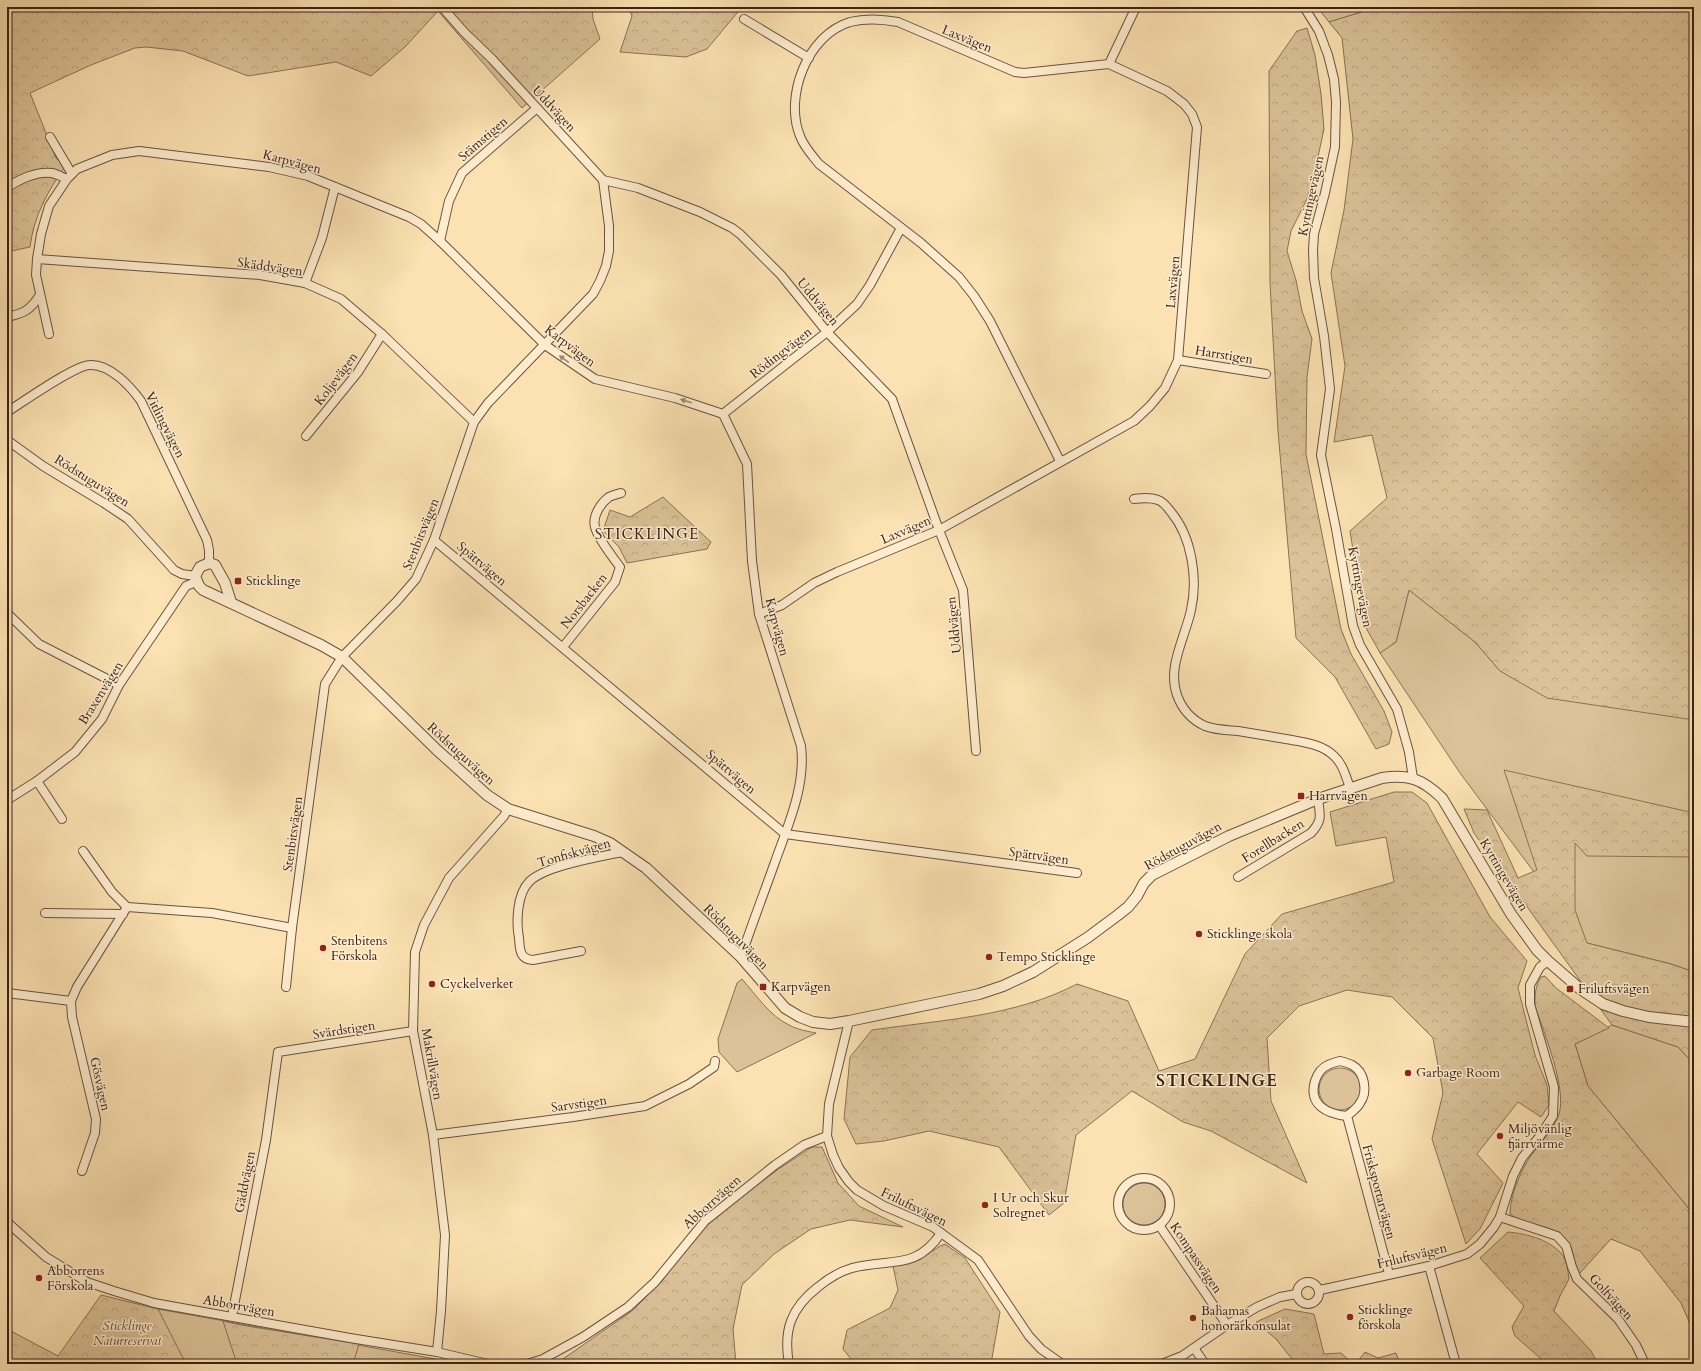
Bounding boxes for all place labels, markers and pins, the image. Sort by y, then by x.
place label: Sticklinge [246,572,301,590]
marker: Sticklinge [233,576,243,586]
place label: Harrvägen [1309,787,1368,805]
marker: Harrvägen [1296,791,1306,801]
place label: Sticklinge skola [1207,925,1293,943]
marker: Sticklinge skola [1194,929,1204,939]
place label: Stenbitens Förskola [331,932,387,965]
marker: Stenbitens Förskola [318,943,328,953]
place label: Tempo Sticklinge [997,948,1096,966]
marker: Tempo Sticklinge [984,952,994,962]
place label: Cyckelverket [440,975,513,993]
place label: Karpvägen [771,978,831,996]
marker: Cyckelverket [427,979,437,989]
place label: Friluftsvägen [1578,980,1650,998]
marker: Karpvägen [758,982,768,992]
marker: Friluftsvägen [1565,984,1575,994]
place label: Garbage Room [1416,1064,1500,1082]
marker: Garbage Room [1403,1068,1413,1078]
place label: Miljövänlig fjärrvärme [1508,1120,1573,1153]
marker: Miljövänlig fjärrvärme [1495,1131,1505,1141]
place label: I Ur och Skur Solregnet [993,1189,1069,1222]
marker: I Ur och Skur Solregnet [980,1200,990,1210]
place label: Abborrens Förskola [47,1262,104,1295]
marker: Abborrens Förskola [34,1273,44,1283]
place label: Sticklinge förskola [1358,1301,1413,1334]
place label: Bahamas honorärkonsulat [1201,1302,1291,1335]
marker: Sticklinge förskola [1345,1312,1355,1322]
marker: Bahamas honorärkonsulat [1188,1313,1198,1323]

